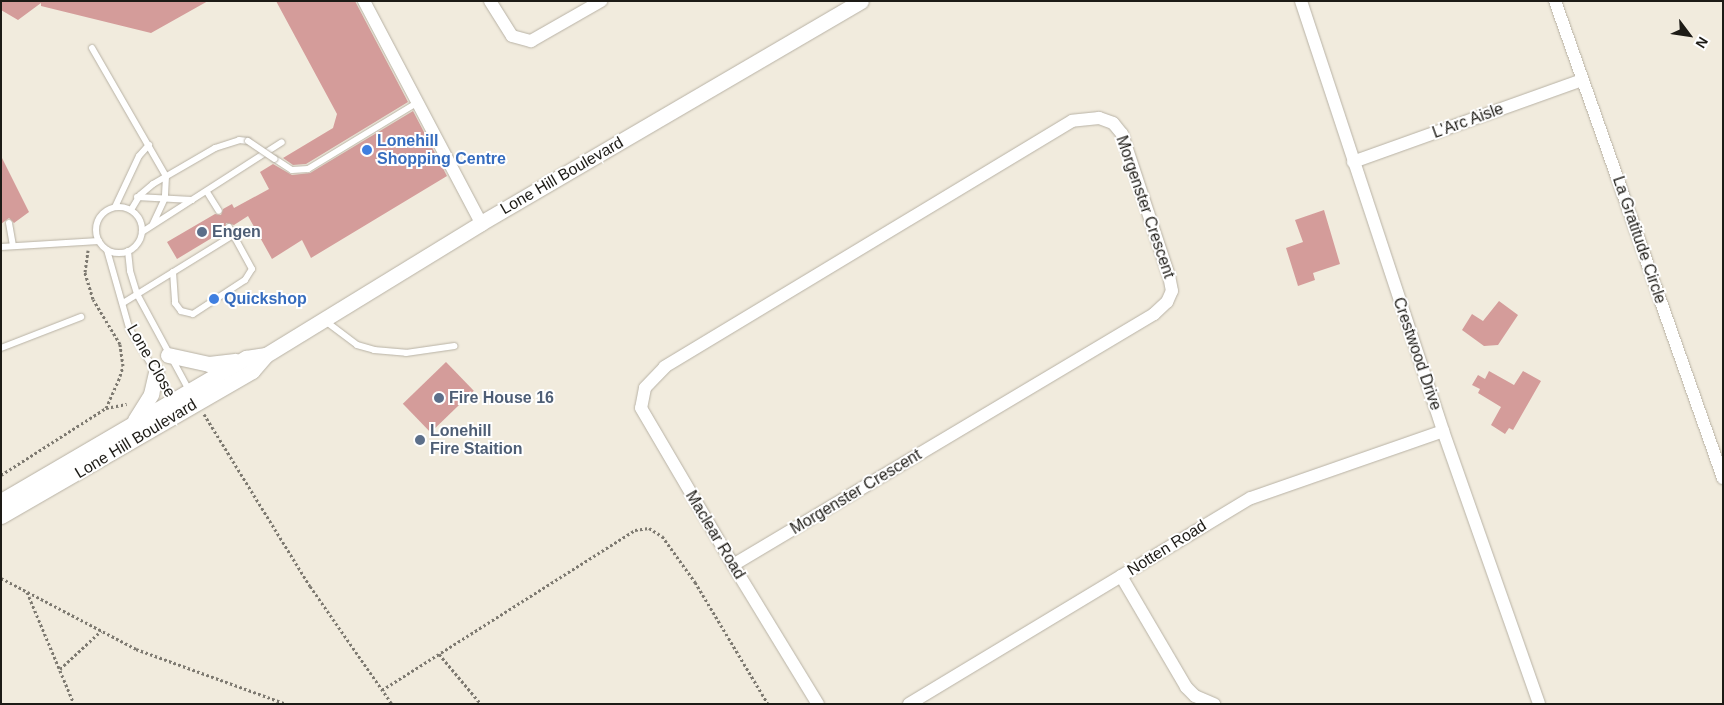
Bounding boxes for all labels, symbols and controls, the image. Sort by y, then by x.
north arrow [1664,10,1714,60]
text: N [1692,34,1711,51]
street label: L'Arc Aisle [1429,99,1507,143]
place label: Lonehill Shopping Centre [377,131,506,169]
street label: Lone Hill Boulevard [497,133,627,219]
street label: Morgenster Crescent [1112,133,1178,281]
marker: Lonehill Shopping Centre [361,144,373,156]
street label: La Gratitude Circle [1608,174,1670,306]
place label: Engen [212,222,261,242]
marker: Engen [196,226,208,238]
place label: Quickshop [224,289,307,309]
marker: Quickshop [208,293,220,305]
street label: Crestwood Drive [1389,295,1445,413]
street label: Lone Close [122,321,180,401]
place label: Fire House 16 [449,388,554,408]
marker: Fire House 16 [433,392,445,404]
street label: Lone Hill Boulevard [72,395,200,483]
place label: Lonehill Fire Staition [430,421,522,459]
marker: Lonehill Fire Staition [414,434,426,446]
street label: Morgenster Crescent [787,445,925,539]
street label: Maclear Road [681,487,749,583]
street label: Notten Road [1124,516,1210,580]

